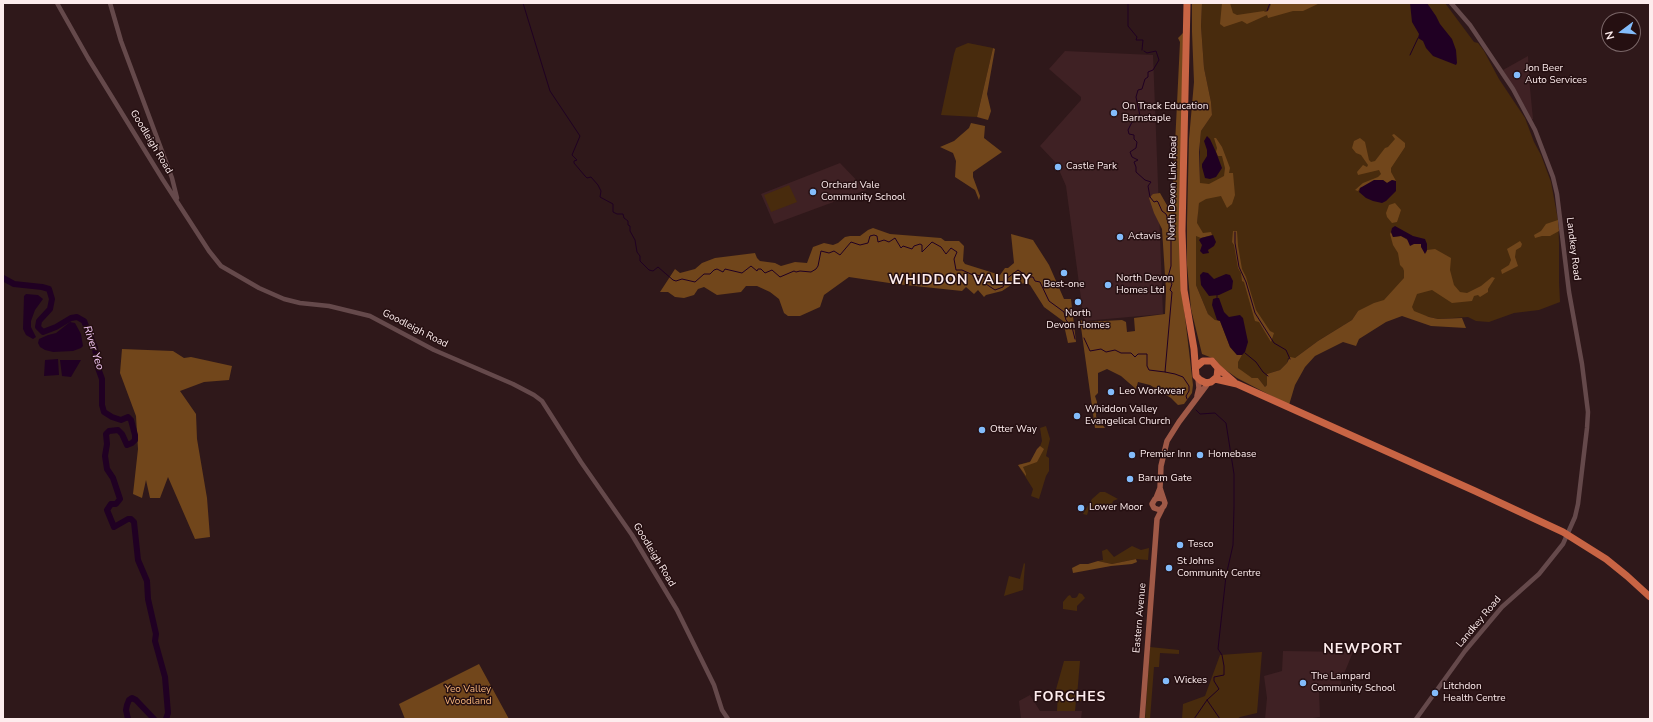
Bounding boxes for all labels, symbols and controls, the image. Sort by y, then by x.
north arrow [1601,12,1641,52]
text: N [1602,29,1618,41]
place label: Jon Beer Auto Services [1525,63,1587,86]
marker: Jon Beer Auto Services [1512,70,1522,80]
place label: On Track Education Barnstaple [1122,101,1208,124]
street label: Goodleigh Road [127,108,175,176]
marker: On Track Education Barnstaple [1109,108,1119,118]
street label: North Devon Link Road [1166,136,1180,240]
place label: Castle Park [1066,161,1117,173]
marker: Castle Park [1053,162,1063,172]
place label: Orchard Vale Community School [821,180,905,204]
marker: Orchard Vale Community School [808,187,818,197]
street label: Landkey Road [1563,217,1583,281]
place label: Actavis [1128,231,1161,243]
marker: Actavis [1115,232,1125,242]
marker: Best-one [1059,268,1069,278]
district label: WHIDDON VALLEY [888,273,1032,289]
place label: North Devon Homes Ltd [1116,273,1174,296]
place label: Best-one [1043,279,1085,291]
marker: North Devon Homes Ltd [1103,280,1113,290]
marker: North Devon Homes [1073,297,1083,307]
street label: Goodleigh Road [380,307,450,351]
place label: North Devon Homes [1046,308,1110,332]
water label: River Yeo [80,324,106,372]
place label: Leo Workwear [1119,386,1185,398]
marker: Leo Workwear [1106,387,1116,397]
place label: Whiddon Valley Evangelical Church [1085,404,1170,428]
marker: Whiddon Valley Evangelical Church [1072,411,1082,421]
place label: Otter Way [990,424,1037,436]
marker: Otter Way [977,425,987,435]
place label: Premier Inn [1140,449,1191,461]
place label: Homebase [1208,449,1256,461]
marker: Premier Inn [1127,450,1137,460]
marker: Homebase [1195,450,1205,460]
place label: Barum Gate [1138,473,1192,485]
marker: Barum Gate [1125,474,1135,484]
place label: Lower Moor [1089,502,1143,514]
marker: Lower Moor [1076,503,1086,513]
street label: Goodleigh Road [630,521,678,589]
place label: Tesco [1188,539,1213,551]
marker: Tesco [1175,540,1185,550]
place label: St Johns Community Centre [1177,556,1261,580]
marker: St Johns Community Centre [1164,563,1174,573]
street label: Eastern Avenue [1131,582,1149,654]
street label: Landkey Road [1454,594,1504,650]
district label: NEWPORT [1323,642,1403,658]
place label: The Lampard Community School [1311,671,1395,694]
place label: Wickes [1174,675,1207,687]
marker: Wickes [1161,676,1171,686]
marker: The Lampard Community School [1298,678,1308,688]
place label: Litchdon Health Centre [1443,681,1506,704]
park label: Yeo Valley Woodland [444,684,492,708]
marker: Litchdon Health Centre [1430,688,1440,698]
district label: FORCHES [1034,690,1106,706]

